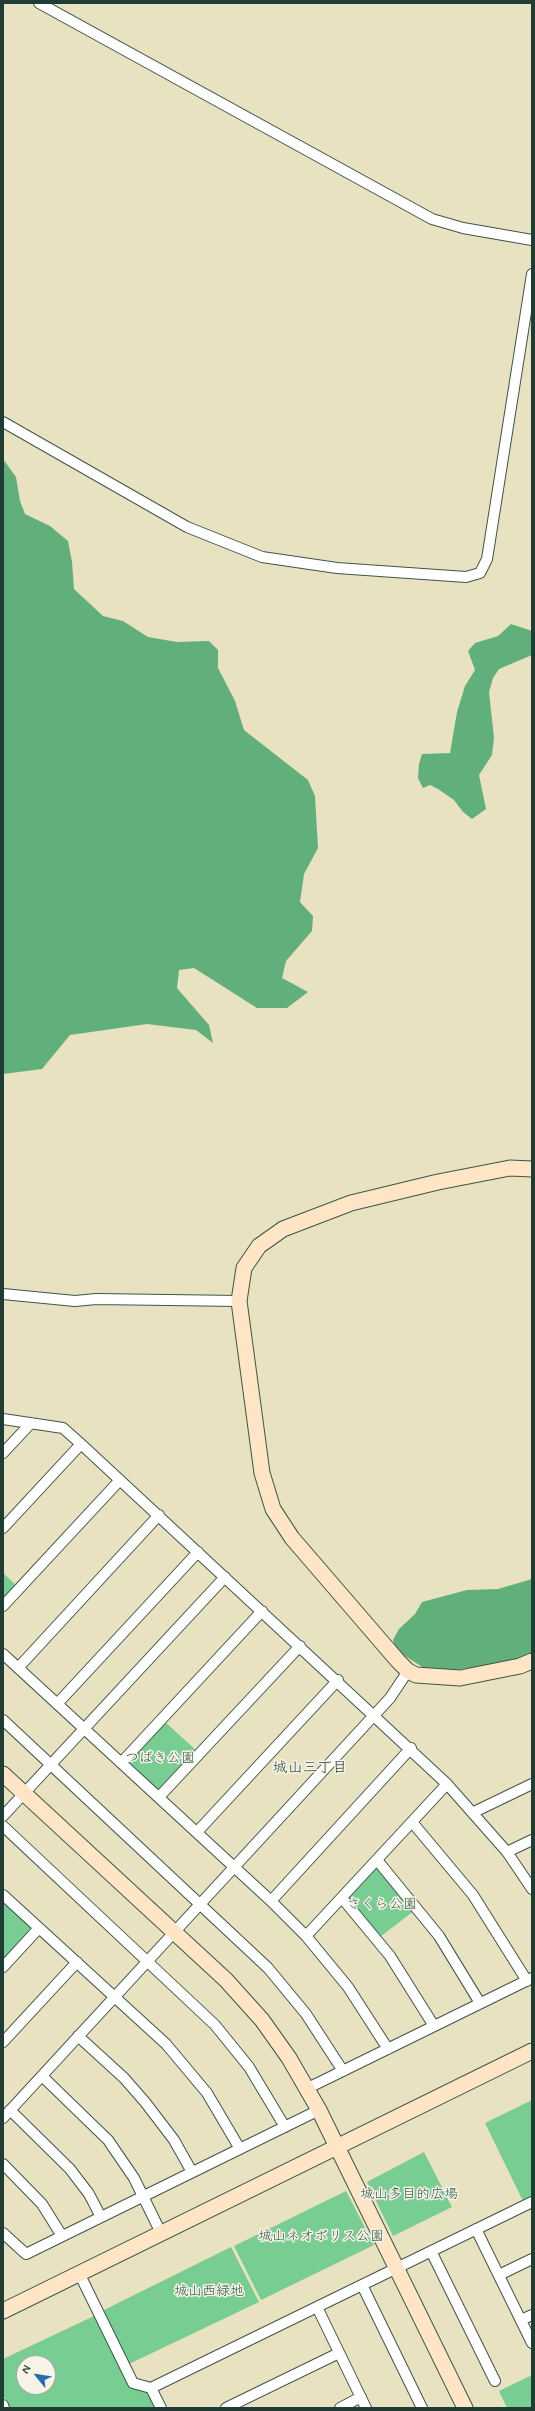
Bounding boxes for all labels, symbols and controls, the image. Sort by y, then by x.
park label: つばき公園 [125,1751,195,1767]
district label: 城山三丁目 [273,1760,347,1778]
park label: さくら公園 [347,1897,417,1913]
park label: 城山多目的広場 [360,2187,458,2203]
park label: 城山ネオポリス公園 [258,2229,384,2245]
park label: 城山西緑地 [174,2284,244,2300]
north arrow [16,2355,56,2395]
text: N [19,2363,34,2376]

